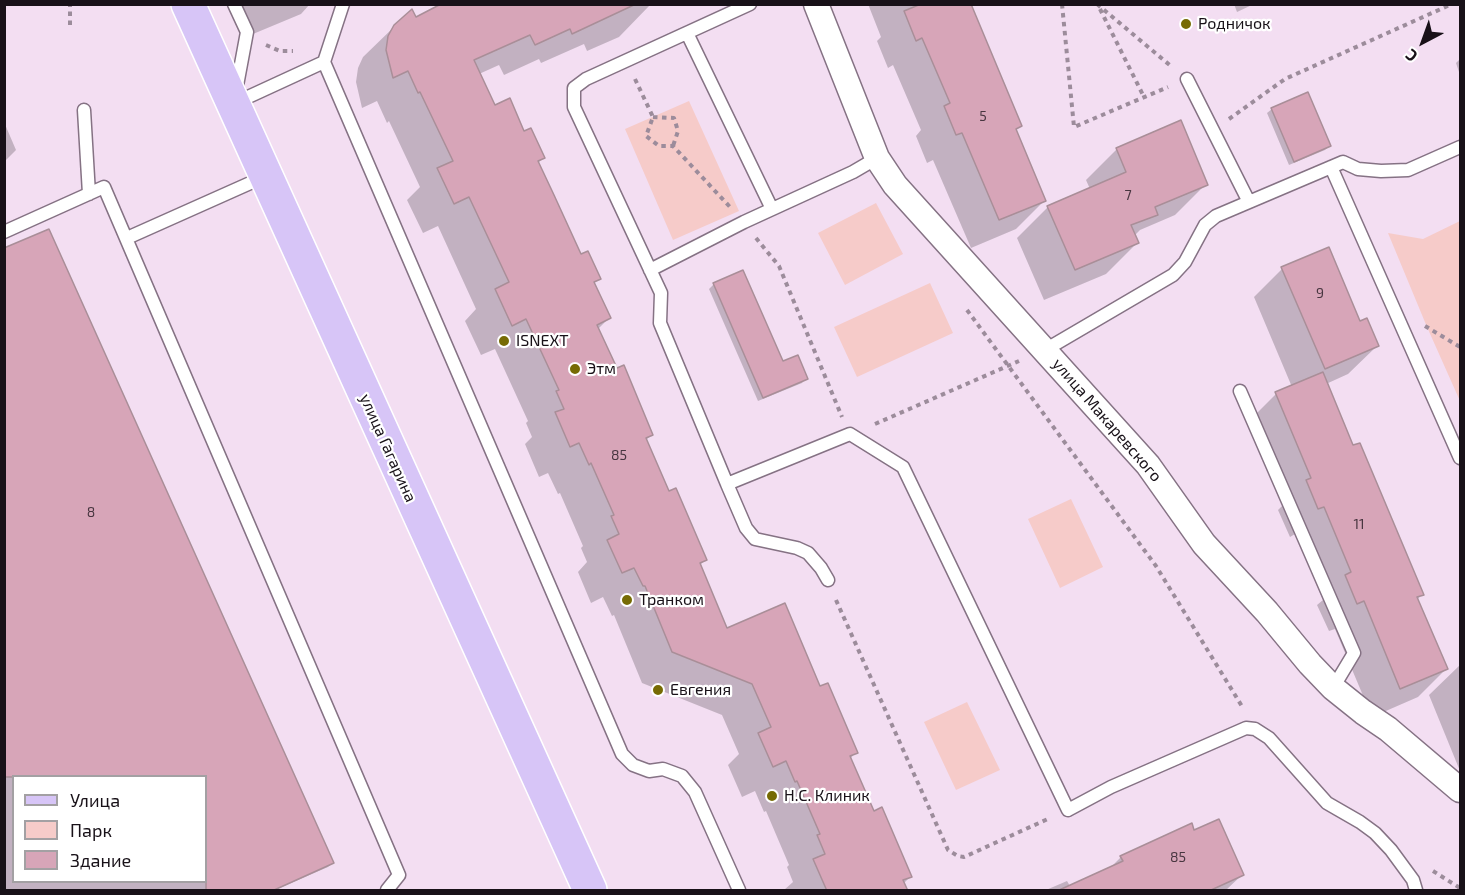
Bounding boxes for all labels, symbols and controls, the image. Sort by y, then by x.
north arrow [1393,12,1453,72]
place label: Родничок [1198,14,1271,34]
marker: Родничок [1179,17,1193,31]
text: С [1401,46,1421,66]
house number: 5 [979,108,987,124]
house number: 7 [1124,187,1132,203]
house number: 9 [1316,285,1324,301]
place label: ISNEXT [516,331,568,351]
marker: ISNEXT [497,334,511,348]
street label: улица Макаревского [1048,354,1166,486]
place label: Этм [587,359,616,379]
marker: Этм [568,362,582,376]
street label: улица Гагарина [356,391,420,505]
house number: 85 [611,447,627,463]
house number: 8 [87,504,95,520]
house number: 11 [1353,516,1365,532]
place label: Транком [639,590,704,610]
marker: Транком [620,593,634,607]
place label: Евгения [670,680,731,700]
marker: Евгения [651,683,665,697]
legend [12,775,207,883]
place label: Н.С. Клиник [784,786,870,806]
text: Улица [70,789,120,811]
marker: Н.С. Клиник [765,789,779,803]
text: Парк [70,819,112,841]
text: Здание [70,849,131,871]
house number: 85 [1170,849,1186,865]

